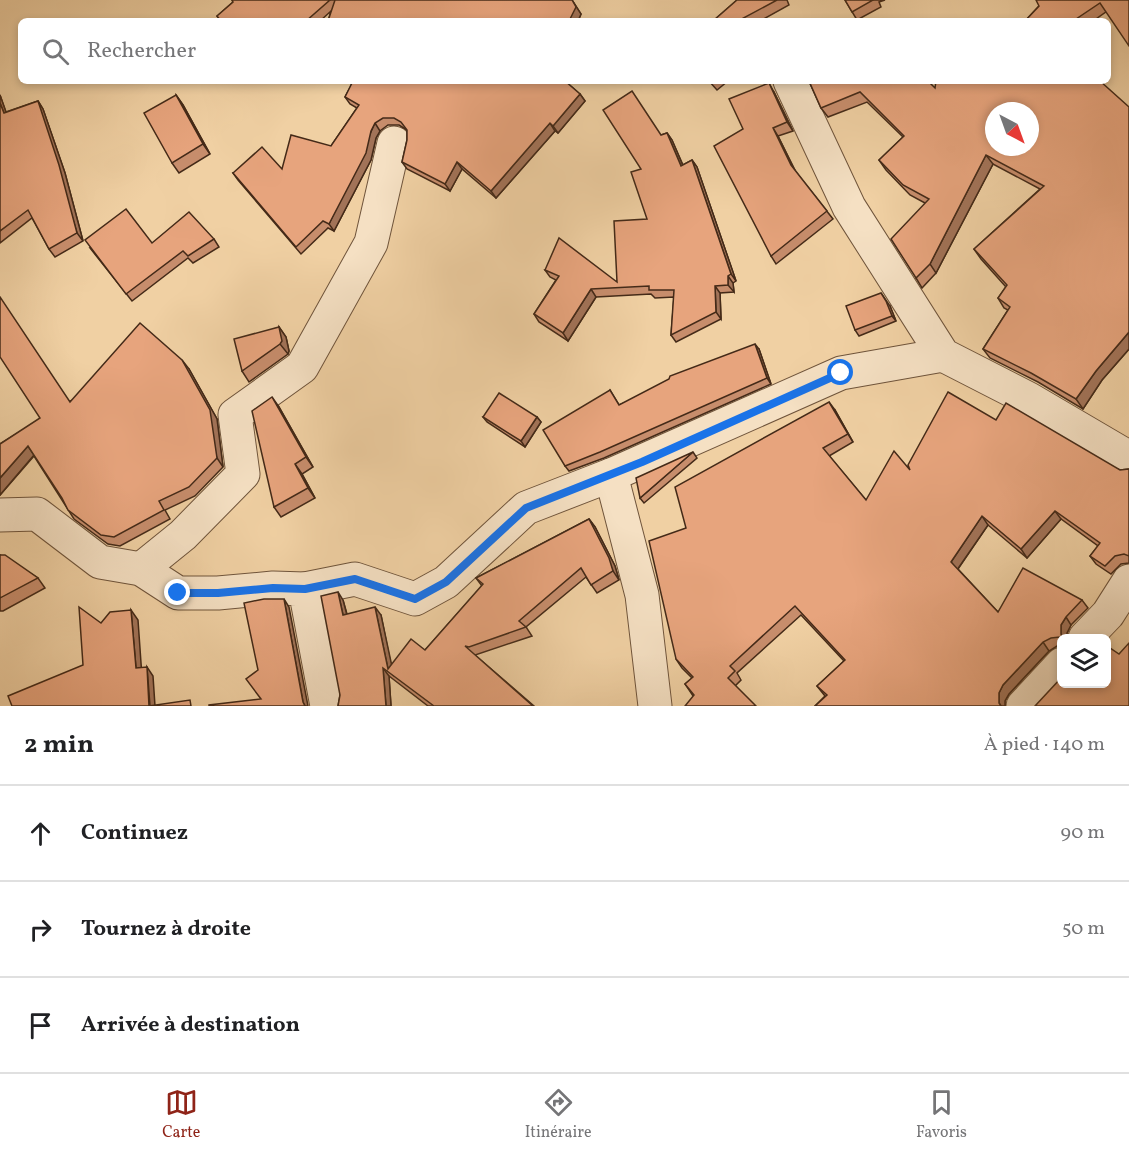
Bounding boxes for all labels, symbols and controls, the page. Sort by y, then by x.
search box [18,18,1111,84]
icon: search [39,35,72,68]
text: Rechercher [87,36,196,67]
north arrow [985,102,1039,156]
route start [827,359,853,385]
route end [164,579,190,605]
map controls [1057,634,1111,688]
button: layers [1057,634,1111,688]
text: 2 min [24,727,94,763]
text: À pied · 140 m [984,731,1105,759]
icon: ahead [24,817,57,850]
text: Continuez [81,818,188,849]
text: 90 m [1061,819,1105,847]
icon: right [24,913,57,946]
text: Tournez à droite [81,914,251,945]
text: 50 m [1062,915,1105,943]
icon: arrive [24,1009,57,1042]
text: Arrivée à destination [81,1010,300,1041]
tab: Carte [162,1086,200,1144]
tab: Itinéraire [525,1086,592,1144]
tab: Favoris [916,1086,967,1144]

